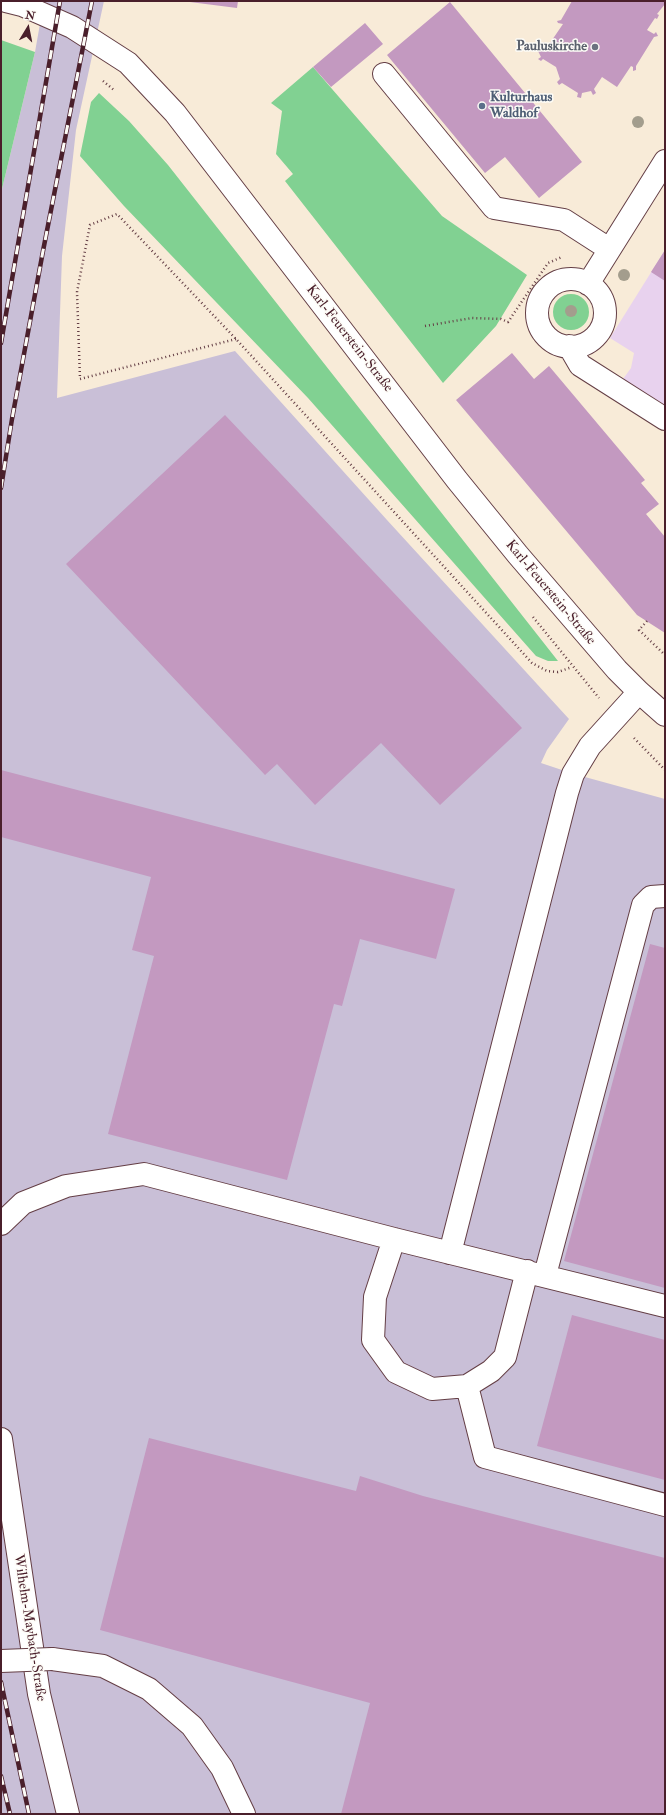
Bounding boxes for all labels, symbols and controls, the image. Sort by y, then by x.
north arrow [8,8,48,48]
text: N [24,8,36,23]
place label: Pauluskirche [516,39,587,55]
marker: Pauluskirche [590,42,600,52]
place label: Kulturhaus Waldhof [490,90,552,122]
marker: Kulturhaus Waldhof [477,101,487,111]
street label: Karl-Feuerstein-Straße [302,282,396,396]
street label: Karl-Feuerstein-Straße [501,537,599,649]
street label: Wilhelm-Maybach-Straße [9,1553,49,1703]

